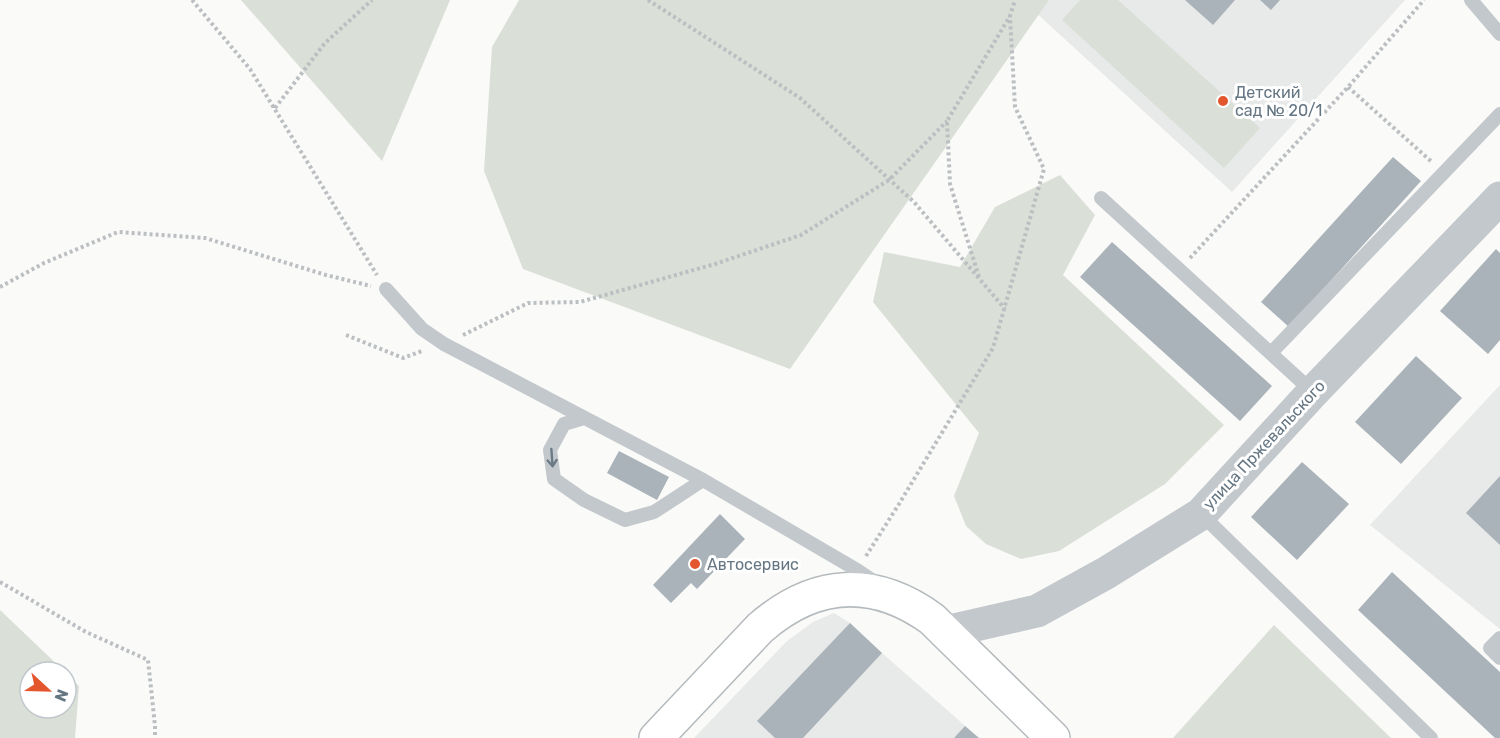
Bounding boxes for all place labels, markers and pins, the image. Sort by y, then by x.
place label: Детский сад № 20/1 [1235,83,1322,120]
marker: Детский сад № 20/1 [1216,94,1230,108]
place label: Автосервис [707,555,799,574]
marker: Автосервис [688,557,702,571]

